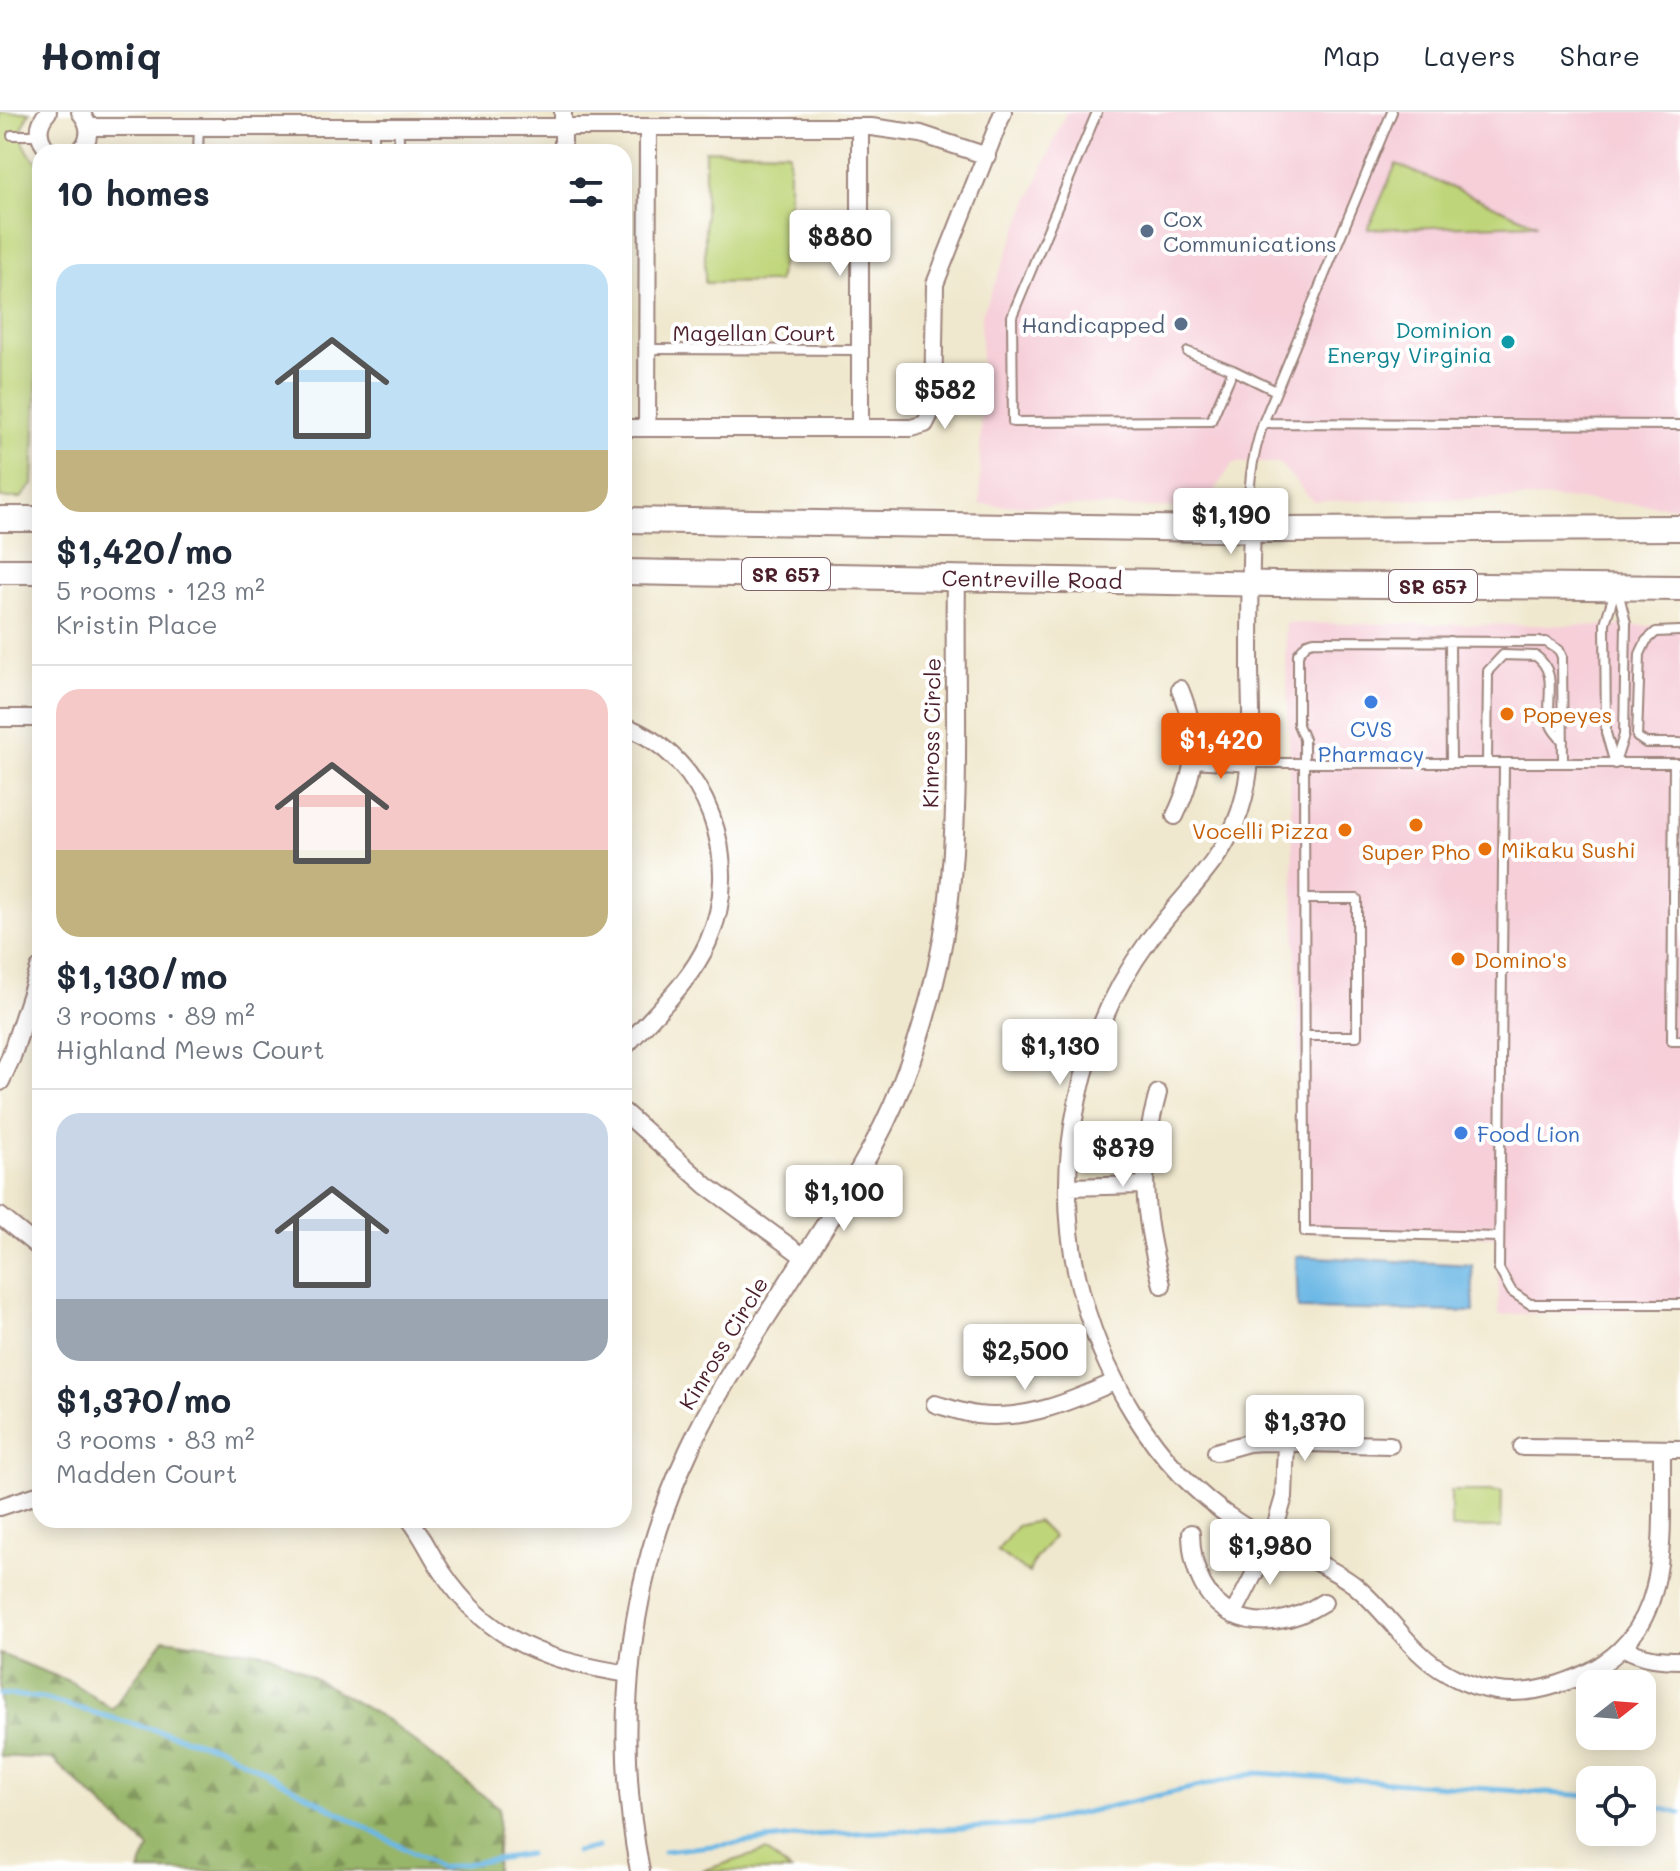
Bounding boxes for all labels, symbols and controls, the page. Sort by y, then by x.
text: Homiq [40,30,161,80]
text: Map [1323,37,1380,73]
text: Layers [1424,37,1516,73]
text: Share [1560,37,1640,73]
text: 10 homes [56,170,210,215]
icon: filters [564,170,608,214]
place label: Cox Communications [1163,204,1337,258]
pin: $880 [793,210,887,278]
text: $880 [807,219,873,253]
marker: Cox Communications [1138,222,1156,240]
place label: Handicapped [1021,310,1165,339]
marker: Handicapped [1172,315,1190,333]
place label: Dominion Energy Virginia [1327,315,1492,369]
icon: home [260,316,404,460]
street label: Magellan Court [672,318,836,347]
marker: Dominion Energy Virginia [1499,333,1517,351]
pin: $582 [898,363,992,431]
text: $582 [914,372,976,406]
pin: $1,190 [1166,488,1296,556]
text: $1,190 [1191,497,1271,531]
text: $1,420/mo [56,528,232,573]
road number: SR 657 [742,558,830,590]
street label: Centreville Road [941,563,1123,595]
road number: SR 657 [1389,570,1477,602]
text: 5 rooms · 123 m² [56,573,265,607]
text: Kristin Place [56,607,218,641]
street label: Kinross Circle [915,658,947,808]
marker: CVS Pharmacy [1362,693,1380,711]
place label: Popeyes [1523,700,1612,729]
marker: Popeyes [1498,705,1516,723]
pin: $1,420 [1156,713,1286,781]
place label: CVS Pharmacy [1318,714,1424,768]
text: $1,420 [1179,722,1263,756]
icon: home [260,741,404,885]
place label: Vocelli Pizza [1192,816,1329,845]
marker: Super Pho [1407,816,1425,834]
marker: Vocelli Pizza [1336,821,1354,839]
place label: Mikaku Sushi [1501,835,1636,864]
place label: Super Pho [1362,837,1470,866]
marker: Mikaku Sushi [1476,840,1494,858]
place label: Domino's [1474,945,1567,974]
marker: Domino's [1449,950,1467,968]
text: $1,130/mo [56,953,227,998]
text: 3 rooms · 89 m² [56,998,255,1032]
pin: $1,130 [995,1019,1125,1087]
text: $1,130 [1020,1028,1100,1062]
text: Highland Mews Court [56,1032,325,1066]
place label: Food Lion [1477,1119,1580,1148]
pin: $879 [1076,1121,1170,1189]
marker: Food Lion [1452,1124,1470,1142]
text: $879 [1092,1130,1154,1164]
icon: home [260,1165,404,1309]
pin: $1,100 [779,1165,909,1233]
text: $1,100 [804,1174,884,1208]
street label: Kinross Circle [672,1271,774,1415]
pin: $2,500 [960,1324,1090,1392]
text: $2,500 [981,1333,1069,1367]
text: $1,370/mo [56,1377,231,1422]
pin: $1,370 [1240,1395,1370,1463]
text: $1,370 [1264,1404,1346,1438]
text: 3 rooms · 83 m² [56,1422,255,1456]
text: Madden Court [56,1456,237,1490]
pin: $1,980 [1205,1519,1335,1587]
text: $1,980 [1228,1528,1312,1562]
north arrow [1576,1670,1656,1750]
map controls [1576,1670,1656,1846]
button: locate [1576,1766,1656,1846]

